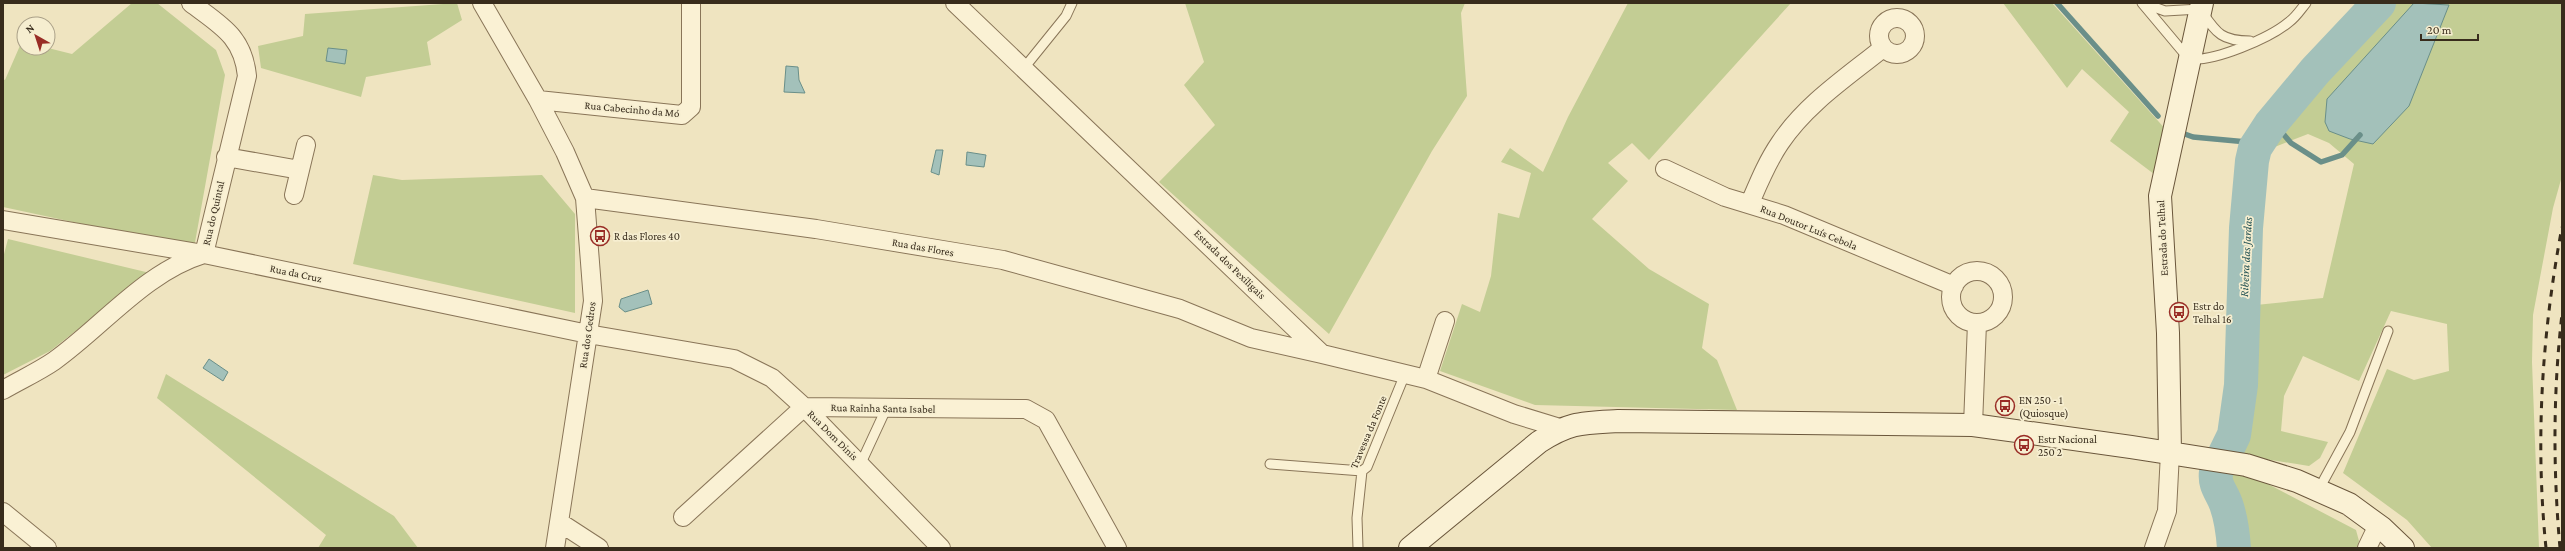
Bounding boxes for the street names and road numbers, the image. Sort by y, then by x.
street label: Rua Cabecinho da Mó [584,99,681,119]
street label: Rua do Quintal [200,179,226,246]
street label: Estrada do Telhal [2154,200,2170,276]
street label: Rua Doutor Luís Cebola [1759,202,1859,252]
street label: Estrada dos Pexiligais [1191,227,1268,302]
street label: Rua das Flores [891,236,955,258]
street label: Rua da Cruz [269,262,323,284]
street label: Rua dos Cedros [576,301,598,369]
street label: Travessa da Fonte [1347,394,1389,470]
street label: Rua Rainha Santa Isabel [830,401,936,415]
street label: Rua Dom Dinis [805,407,861,463]

